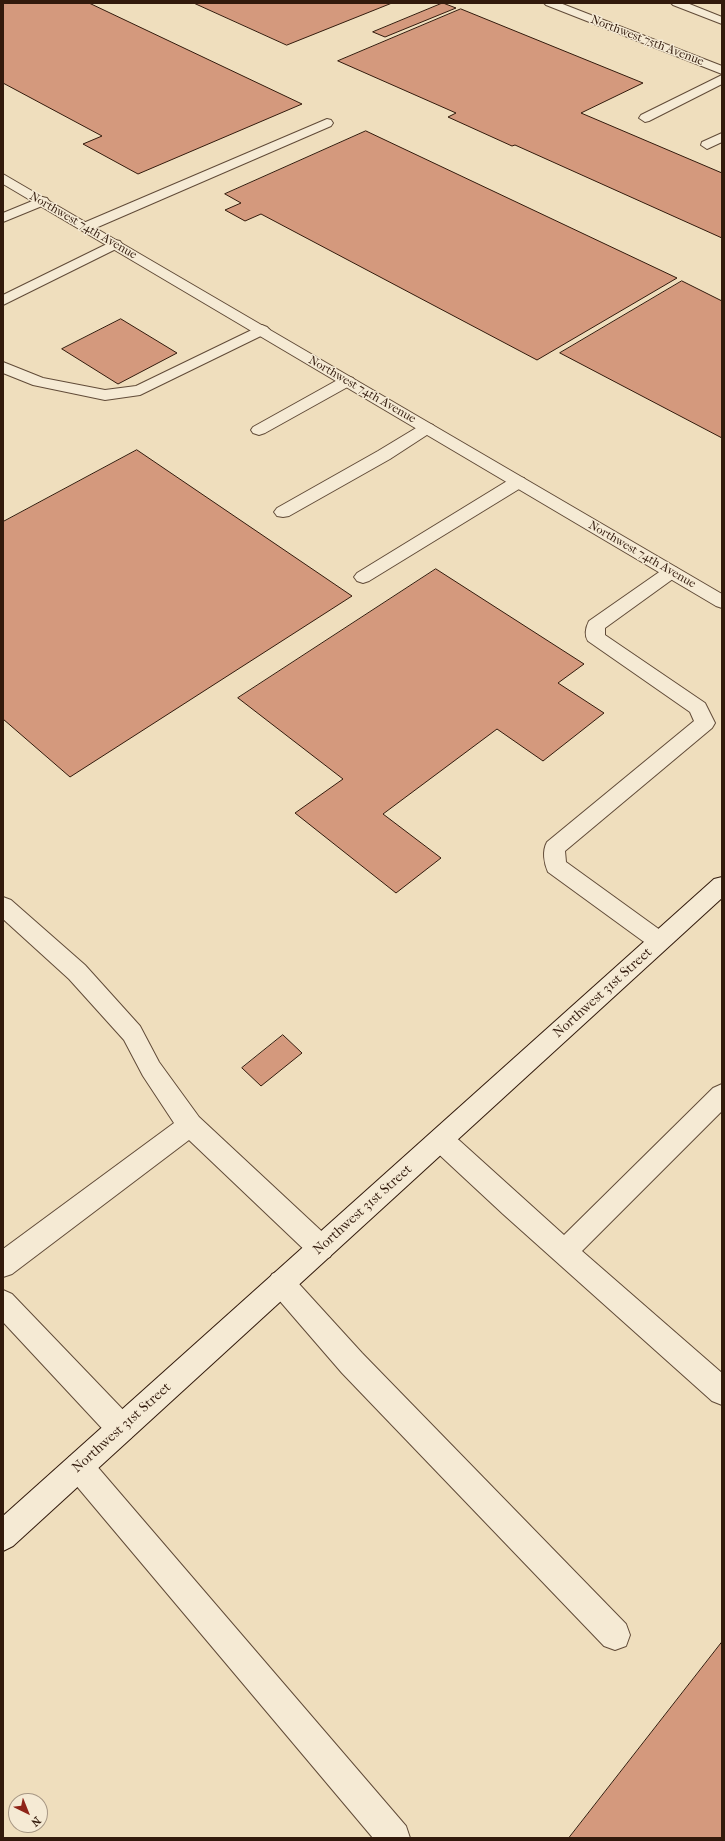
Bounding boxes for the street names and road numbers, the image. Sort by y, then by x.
street label: Northwest 75th Avenue [588,13,706,69]
street label: Northwest 74th Avenue [27,189,139,263]
street label: Northwest 74th Avenue [306,353,418,427]
street label: Northwest 74th Avenue [586,518,698,592]
street label: Northwest 31st Street [550,944,656,1042]
street label: Northwest 31st Street [310,1161,416,1259]
street label: Northwest 31st Street [69,1379,175,1477]

